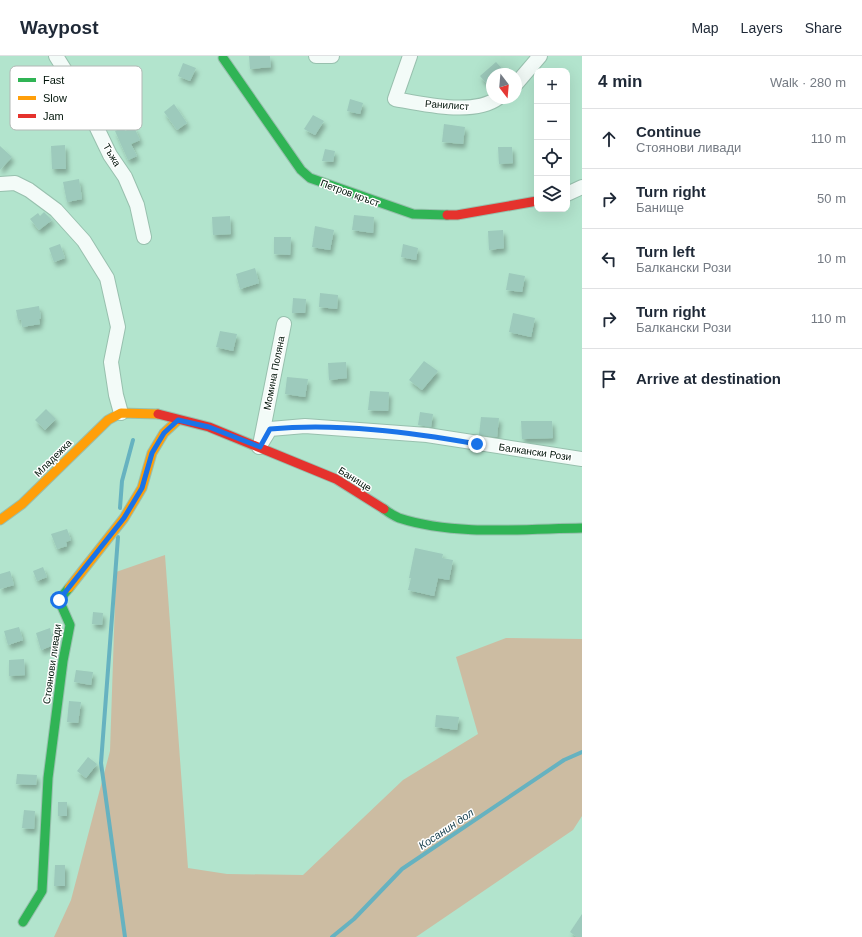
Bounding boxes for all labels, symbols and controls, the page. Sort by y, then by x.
text: Waypost [20,17,98,38]
text: Map [691,20,719,36]
text: Layers [741,20,783,36]
text: Share [805,20,842,36]
legend [10,66,142,130]
north arrow [486,68,522,104]
map controls [534,68,570,212]
button: + [534,68,570,104]
text: 4 min [598,72,642,91]
text: Fast [43,74,64,86]
text: Walk · 280 m [770,75,846,90]
text: Slow [43,92,67,104]
street label: Ранилист [425,98,470,112]
button: − [534,104,570,140]
text: Jam [43,110,64,122]
text: Continue [636,123,701,140]
icon: ahead [598,128,620,150]
text: 110 m [811,131,846,146]
button: locate [534,140,570,176]
text: Стоянови ливади [636,140,741,155]
street label: Тъжа [101,142,123,169]
button: layers [534,176,570,212]
street label: Петров кръст [319,177,381,209]
text: Turn right [636,183,706,200]
icon: right [598,188,620,210]
text: 50 m [817,191,846,206]
text: Банище [636,200,684,215]
text: Turn left [636,243,695,260]
icon: left [598,248,620,270]
text: 10 m [817,251,846,266]
text: Балкански Рози [636,260,731,275]
text: Turn right [636,303,706,320]
icon: right [598,308,620,330]
text: 110 m [811,311,846,326]
text: Балкански Рози [636,320,731,335]
street label: Момина Поляна [261,335,287,411]
icon: arrive [598,368,620,390]
text: Arrive at destination [636,370,781,387]
route end [468,435,486,453]
street label: Младежка [32,437,74,479]
street label: Балкански Рози [498,441,572,463]
street label: Банище [336,465,374,494]
route start [50,591,68,609]
street label: Стоянови ливади [41,623,63,705]
water label: Косанин дол [416,806,476,852]

